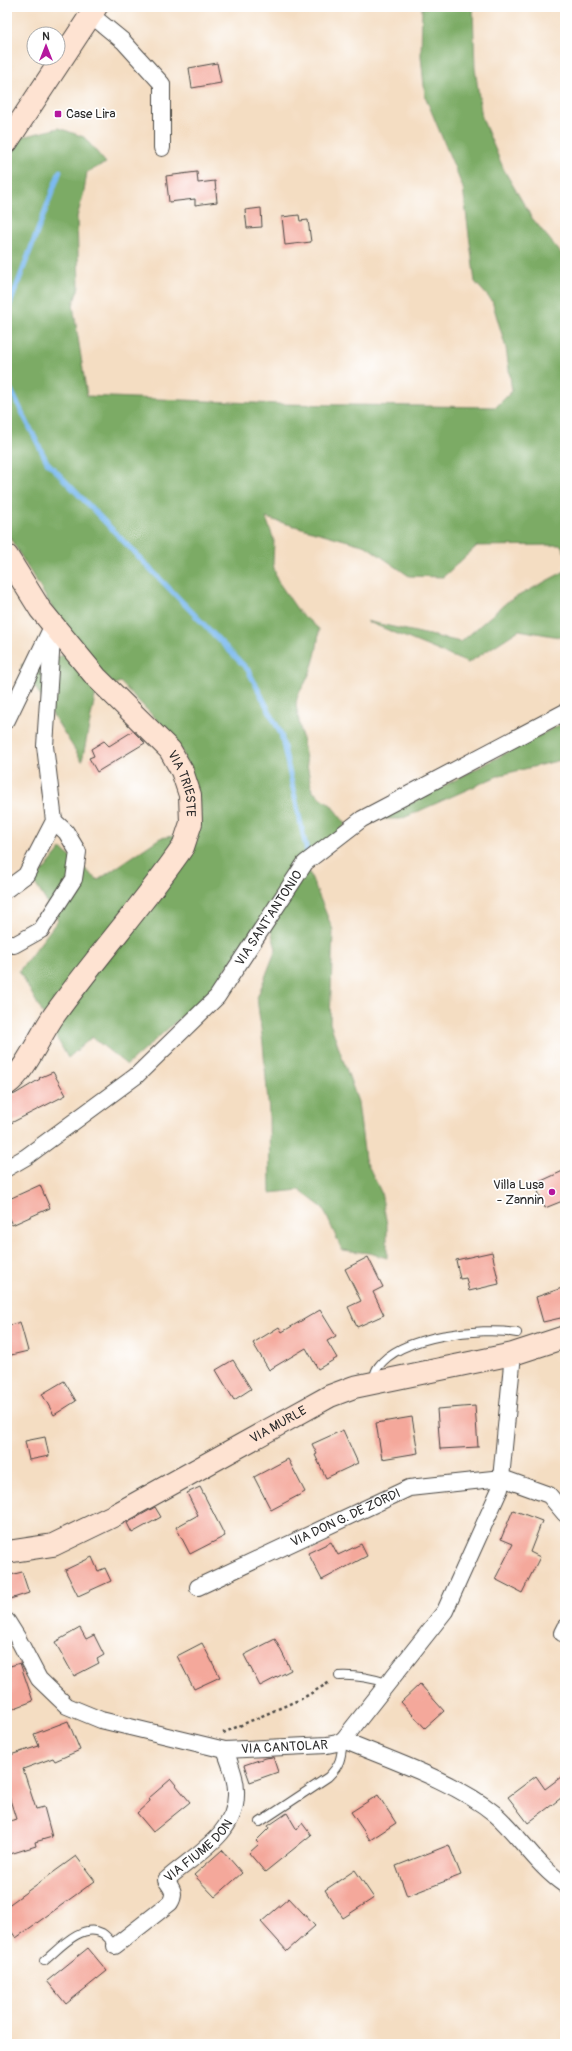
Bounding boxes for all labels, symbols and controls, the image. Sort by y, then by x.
north arrow [26,26,66,66]
text: N [42,30,50,43]
place label: Case Lira [66,106,115,122]
marker: Case Lira [53,109,63,119]
street label: VIA TRIESTE [164,748,199,817]
street label: VIA SANT'ANTONIO [232,867,306,969]
place label: Villa Lusa - Zannin [493,1177,544,1208]
marker: Villa Lusa - Zannin [547,1187,557,1197]
street label: VIA MURLE [247,1402,310,1447]
street label: VIA DON G. DE ZORDI [288,1485,403,1550]
street label: VIA CANTOLAR [241,1737,329,1757]
street label: VIA FIUME DON [161,1816,236,1886]

